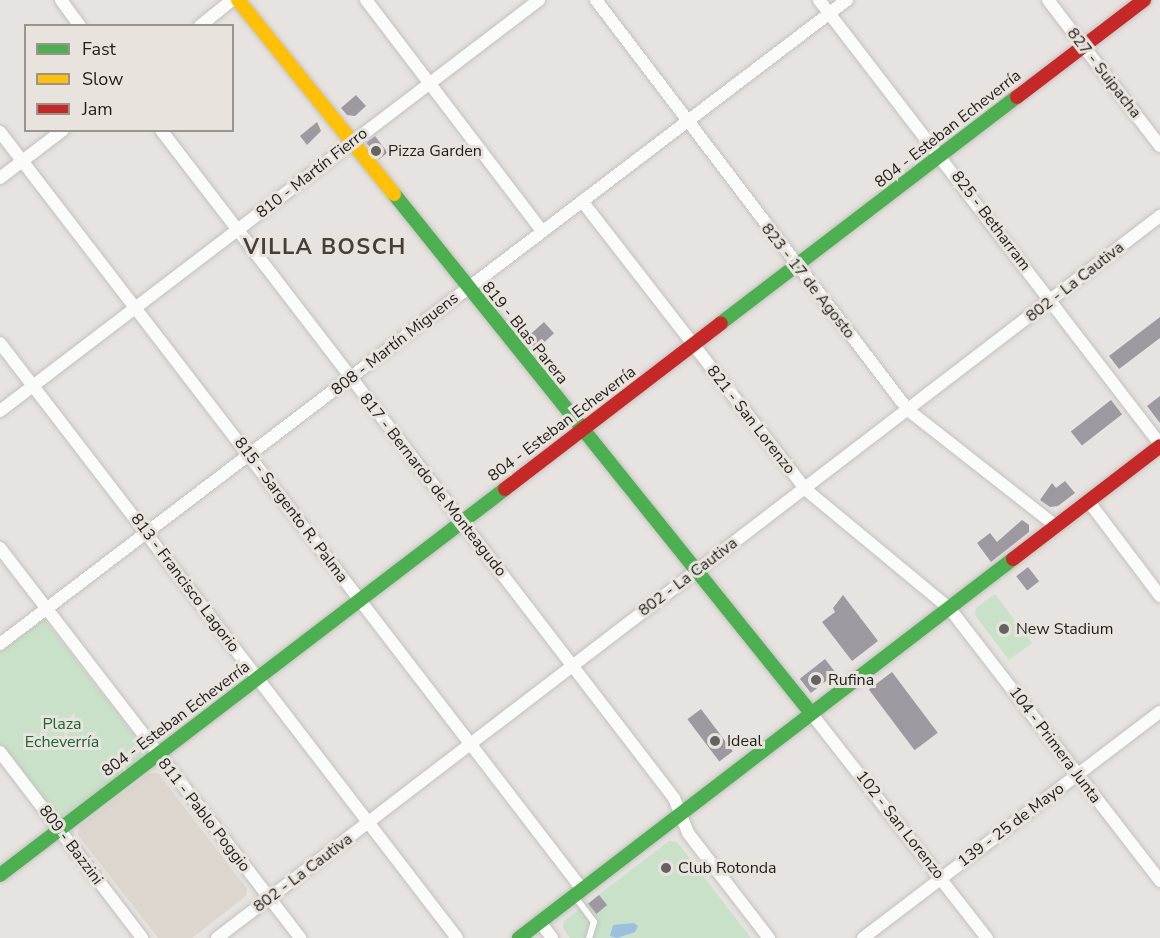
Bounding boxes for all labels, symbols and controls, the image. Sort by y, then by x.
legend [24,24,234,132]
street label: 827 - Suipacha [1063,24,1145,122]
text: Fast [82,37,116,61]
street label: 804 - Esteban Echeverría [871,66,1025,192]
text: Slow [82,67,123,91]
text: Jam [82,97,113,121]
street label: 810 - Martín Fierro [253,124,371,222]
place label: Pizza Garden [388,141,482,161]
marker: Pizza Garden [369,144,383,158]
street label: 825 - Betharram [947,167,1035,275]
street label: 823 - 17 de Agosto [757,220,859,342]
district label: VILLA BOSCH [243,235,407,261]
street label: 802 - La Cautiva [1022,238,1128,326]
street label: 819 - Blas Parera [478,278,572,388]
street label: 808 - Martín Miguens [328,289,462,399]
street label: 804 - Esteban Echeverría [484,362,640,486]
street label: 821 - San Lorenzo [703,362,799,478]
street label: 817 - Bernardo de Monteagudo [356,390,510,580]
street label: 815 - Sargento R. Palma [230,434,352,586]
street label: 813 - Francisco Lagorio [127,510,243,656]
street label: 802 - La Cautiva [635,534,741,620]
place label: New Stadium [1016,619,1113,639]
marker: New Stadium [997,622,1011,636]
street label: 804 - Esteban Echeverría [98,657,254,781]
place label: Rufina [828,670,874,690]
marker: Rufina [809,673,823,687]
street label: 104 - Primera Junta [1005,683,1105,807]
park label: Plaza Echeverría [25,714,99,752]
place label: Ideal [727,731,762,751]
marker: Ideal [708,734,722,748]
street label: 811 - Pablo Poggio [154,754,254,876]
street label: 102 - San Lorenzo [852,767,948,883]
street label: 139 - 25 de Mayo [954,779,1068,871]
street label: 809 - Bazzini [35,802,107,888]
street label: 802 - La Cautiva [250,830,356,916]
place label: Club Rotonda [678,858,777,878]
marker: Club Rotonda [659,861,673,875]

